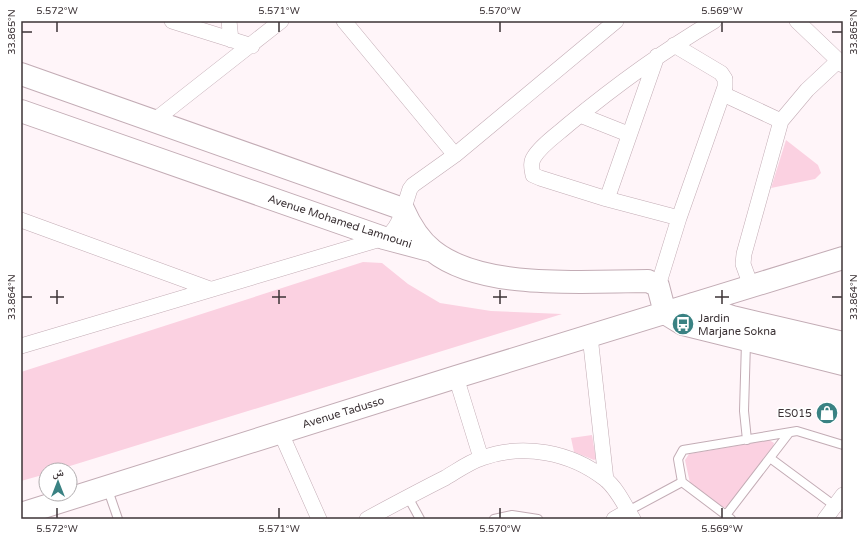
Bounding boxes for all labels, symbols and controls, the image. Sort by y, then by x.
text: 5.572°W [36,5,78,17]
text: 5.571°W [258,5,300,17]
text: 5.570°W [479,5,521,17]
text: 5.569°W [701,5,743,17]
text: 33.865°N [6,9,18,55]
text: 33.865°N [848,9,860,55]
street label: Avenue Mohamed Lamnouni [266,192,413,251]
text: 33.864°N [6,274,18,320]
text: 33.864°N [848,274,860,320]
bus stop icon: Jardin Marjane Sokna [670,311,696,337]
place label: Jardin Marjane Sokna [698,312,776,338]
street label: Avenue Tadusso [301,394,386,431]
shop icon: ES015 [814,400,840,426]
place label: ES015 [777,407,812,420]
north arrow [38,462,78,502]
text: ش [52,466,64,480]
text: 5.572°W [36,523,78,535]
text: 5.571°W [258,523,300,535]
text: 5.570°W [479,523,521,535]
text: 5.569°W [701,523,743,535]

